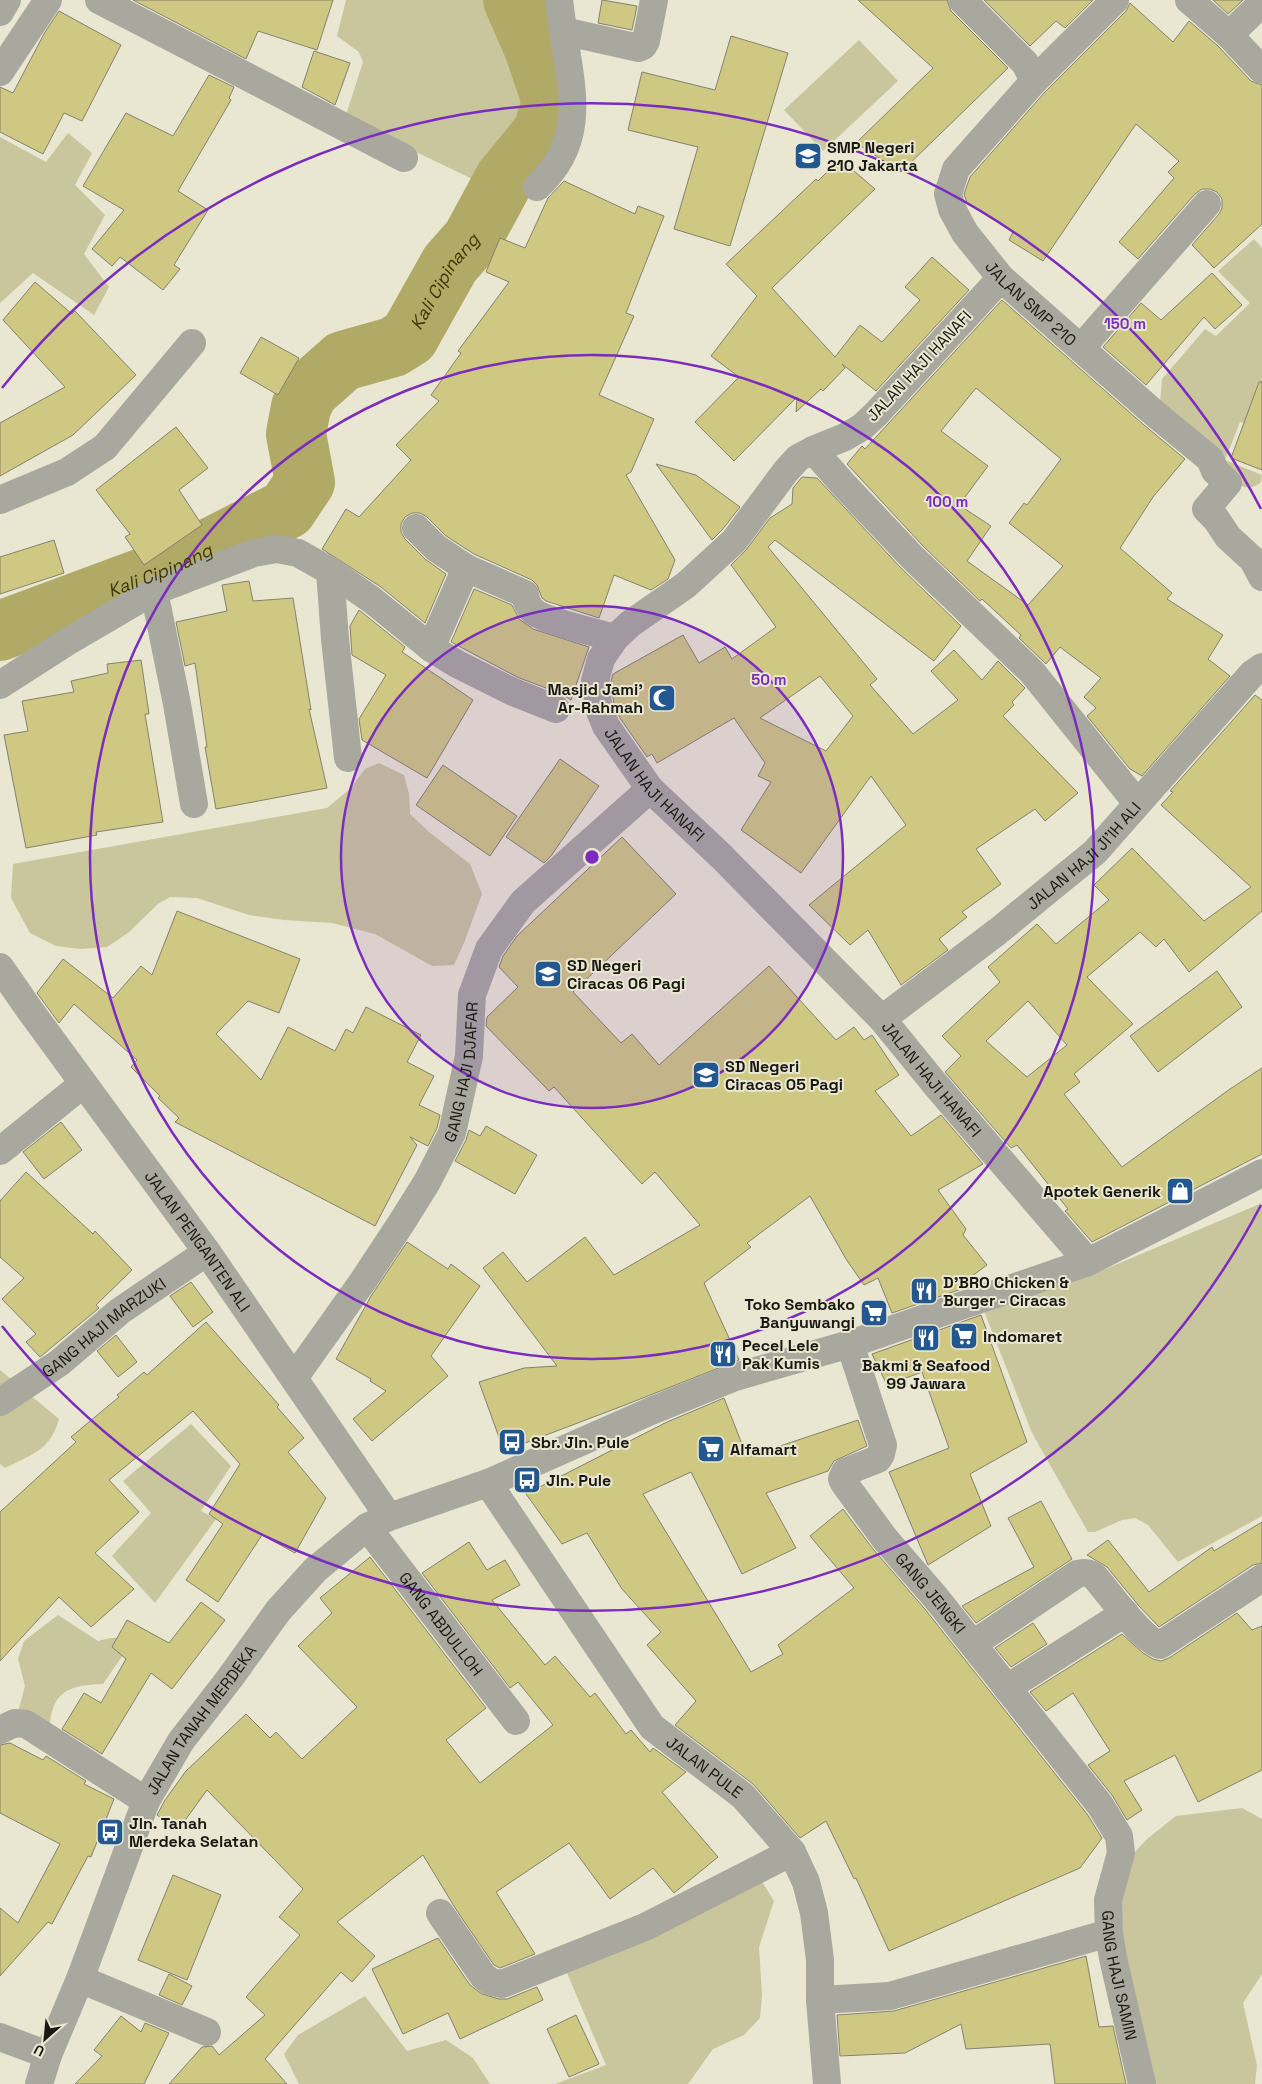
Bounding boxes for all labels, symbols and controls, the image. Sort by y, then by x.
place label: SMP Negeri 210 Jakarta [827,137,918,176]
school or university icon: SMP Negeri 210 Jakarta [793,141,823,171]
water label: Kali Cipinang [404,227,484,334]
street label: JALAN SMP 210 [981,256,1081,350]
street label: JALAN HAJI HANAFI [862,306,976,426]
text: 150 m [1104,314,1146,333]
text: 100 m [926,492,968,511]
water label: Kali Cipinang [104,537,217,602]
text: 50 m [751,670,787,689]
place label: Masjid Jami' Ar-Rahmah [547,679,643,718]
mosque icon: Masjid Jami' Ar-Rahmah [647,683,677,713]
street label: JALAN HAJI HANAFI [600,723,710,846]
street label: JALAN HAJI JI'IH ALI [1022,797,1145,914]
centre of rings [583,848,601,866]
place label: SD Negeri Ciracas 06 Pagi [567,955,685,994]
school or university icon: SD Negeri Ciracas 06 Pagi [533,959,563,989]
street label: GANG HAJI DJAFAR [439,1001,482,1146]
street label: JALAN HAJI HANAFI [877,1017,986,1141]
place label: SD Negeri Ciracas 05 Pagi [725,1056,843,1095]
school or university icon: SD Negeri Ciracas 05 Pagi [691,1060,721,1090]
street label: JALAN PENGANTEN ALI [140,1166,255,1316]
shop icon: Apotek Generik [1165,1176,1195,1206]
place label: Apotek Generik [1043,1181,1161,1202]
place label: D'BRO Chicken & Burger - Ciracas [943,1272,1069,1311]
street label: GANG HAJI MARZUKI [38,1273,170,1382]
restaurant icon: D'BRO Chicken & Burger - Ciracas [909,1276,939,1306]
place label: Toko Sembako Banyuwangi [745,1294,855,1333]
supermarket icon: Toko Sembako Banyuwangi [859,1298,889,1328]
supermarket icon: Indomaret [949,1321,979,1351]
restaurant icon: Bakmi & Seafood 99 Jawara [911,1323,941,1353]
place label: Indomaret [983,1326,1062,1347]
place label: Pecel Lele Pak Kumis [742,1335,820,1374]
restaurant icon: Pecel Lele Pak Kumis [708,1339,738,1369]
place label: Bakmi & Seafood 99 Jawara [862,1355,990,1394]
bus stop icon: Sbr. Jln. Pule [497,1427,527,1457]
place label: Sbr. Jln. Pule [531,1432,630,1453]
supermarket icon: Alfamart [696,1434,726,1464]
place label: Alfamart [730,1439,797,1460]
bus stop icon: Jln. Pule [512,1465,542,1495]
place label: Jln. Pule [546,1470,611,1491]
street label: GANG JENGKI [891,1548,971,1638]
street label: GANG ABDULLOH [395,1567,488,1680]
street label: JALAN TANAH MERDEKA [142,1641,261,1798]
street label: JALAN PULE [662,1731,747,1803]
place label: Jln. Tanah Merdeka Selatan [129,1813,258,1852]
bus stop icon: Jln. Tanah Merdeka Selatan [95,1817,125,1847]
street label: GANG HAJI SAMIN [1098,1910,1142,2042]
north arrow [20,2014,70,2064]
text: U [31,2040,47,2061]

